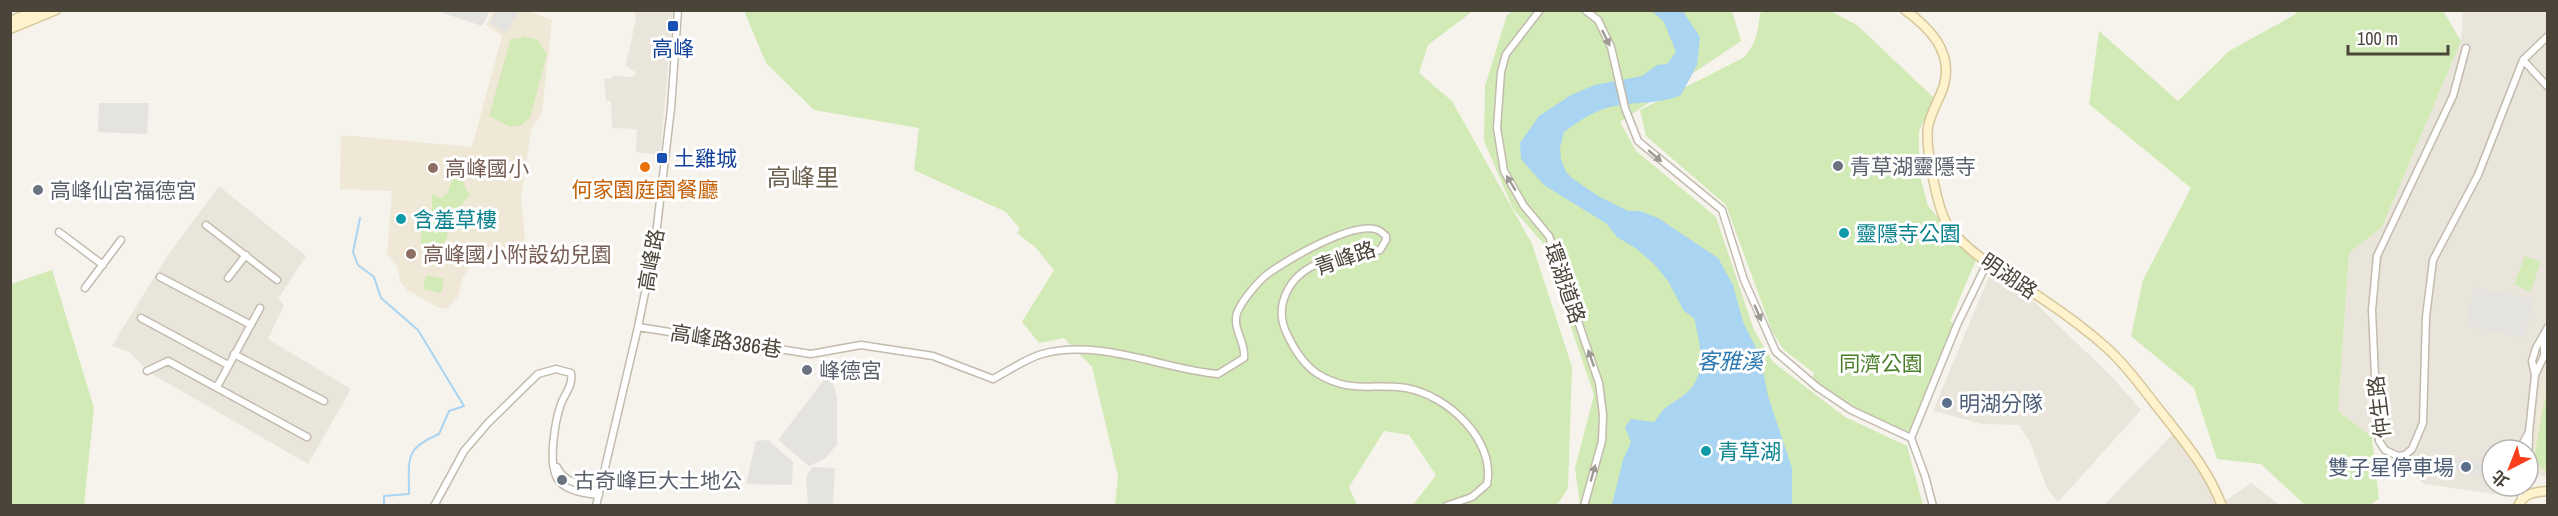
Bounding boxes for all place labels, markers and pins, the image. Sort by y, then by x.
marker: 高峰 [666,19,680,33]
place label: 高峰 [652,34,694,63]
place label: 土雞城 [674,144,737,173]
marker: 土雞城 [655,151,669,165]
place label: 青草湖靈隱寺 [1850,152,1976,181]
place label: 高峰國小 [445,154,529,183]
marker: 青草湖靈隱寺 [1831,159,1845,173]
marker: 何家園庭園餐廳 [638,160,652,174]
marker: 高峰國小 [426,161,440,175]
place label: 何家園庭園餐廳 [572,175,719,204]
place label: 高峰仙宮福德宮 [50,176,197,205]
marker: 高峰仙宮福德宮 [31,183,45,197]
place label: 含羞草樓 [413,205,497,234]
marker: 含羞草樓 [394,212,408,226]
place label: 靈隱寺公園 [1856,219,1961,248]
marker: 靈隱寺公園 [1837,226,1851,240]
place label: 高峰國小附設幼兒園 [423,240,612,269]
marker: 高峰國小附設幼兒園 [404,247,418,261]
place label: 峰德宮 [819,356,882,385]
marker: 峰德宮 [800,363,814,377]
place label: 明湖分隊 [1959,389,2043,418]
marker: 明湖分隊 [1940,396,1954,410]
place label: 青草湖 [1718,437,1781,466]
marker: 青草湖 [1699,444,1713,458]
place label: 雙子星停車場 [2328,453,2454,482]
marker: 雙子星停車場 [2459,460,2473,474]
place label: 古奇峰巨大土地公 [574,466,742,495]
marker: 古奇峰巨大土地公 [555,473,569,487]

